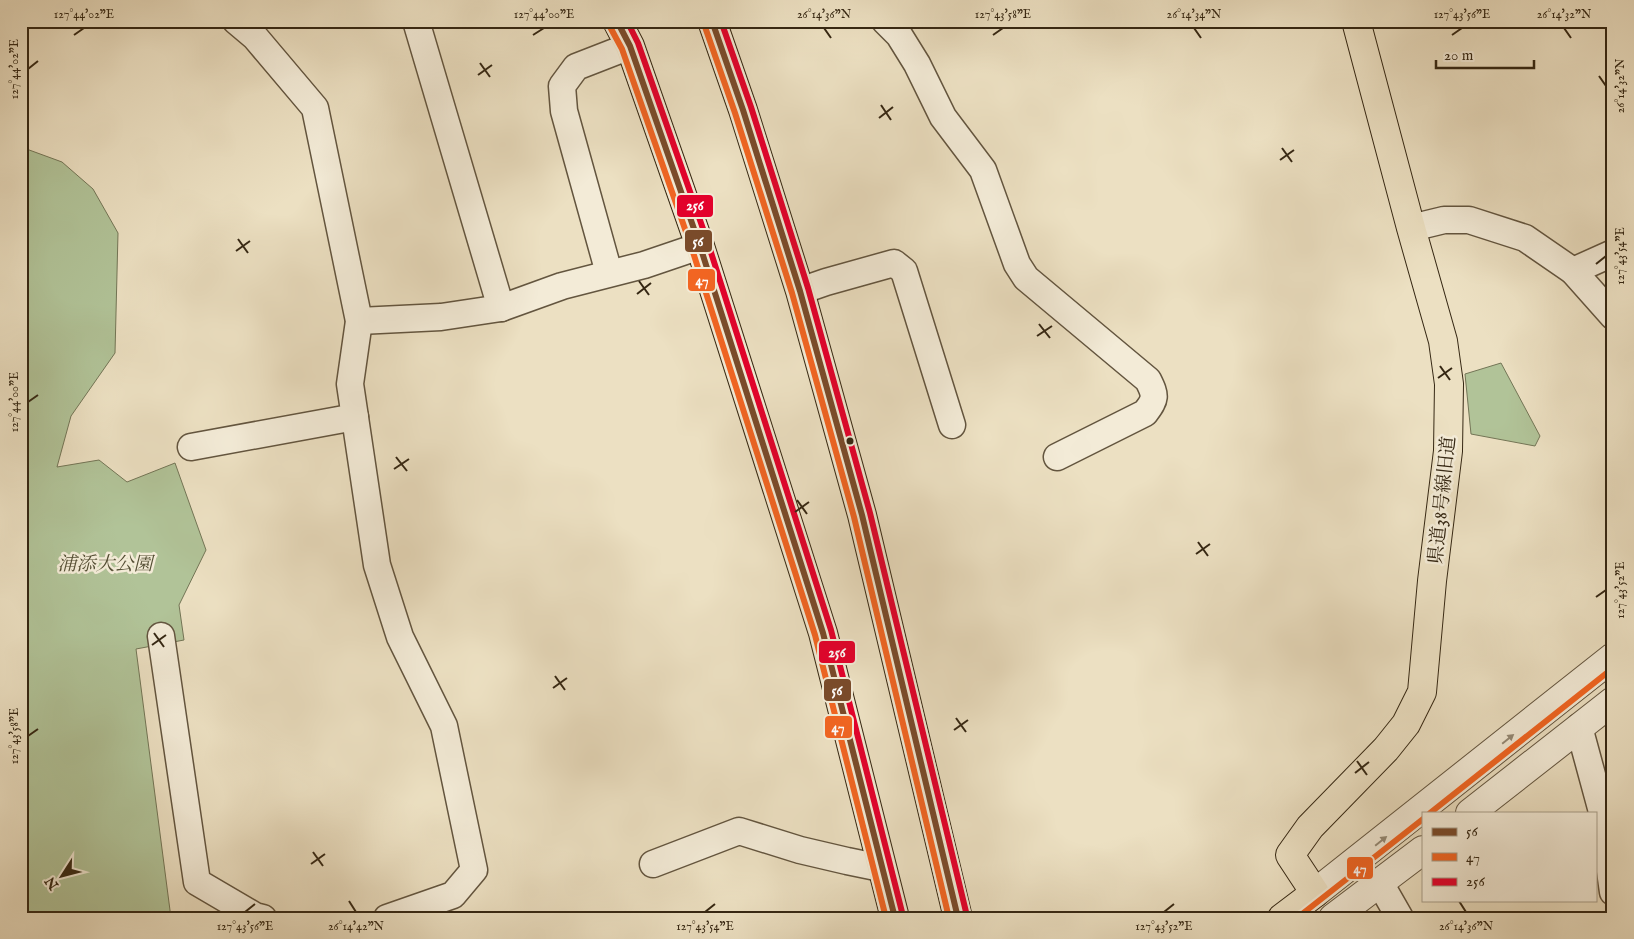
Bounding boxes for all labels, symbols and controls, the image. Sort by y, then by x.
text: 127°44'02"E [54,7,114,22]
text: 127°44'00"E [514,7,574,22]
text: 26°14'36"N [797,7,852,22]
text: 127°43'58"E [975,7,1031,22]
text: 26°14'34"N [1167,7,1222,22]
text: 127°43'56"E [1434,7,1490,22]
text: 26°14'32"N [1537,7,1592,22]
scale bar [1436,38,1534,70]
text: 127°44'02"E [7,39,22,99]
text: 20 m [1444,46,1474,65]
text: 26°14'32"N [1613,58,1628,113]
line badge: 256 [676,194,714,218]
text: 256 [686,197,705,215]
text: 127°43'54"E [1613,227,1628,285]
line badge: 56 [684,229,713,253]
text: 56 [693,233,705,251]
line badge: 47 [687,268,716,292]
text: 47 [696,272,709,290]
text: 127°44'00"E [7,372,22,432]
street label: 県道38号線旧道 [1424,435,1462,565]
unlabelled marker [845,436,855,446]
park label: 浦添大公園 [57,553,155,577]
text: 127°43'52"E [1613,561,1628,619]
line badge: 256 [818,640,856,664]
text: 256 [828,644,847,662]
line badge: 56 [823,678,852,702]
text: 56 [832,682,844,700]
text: 127°43'58"E [7,708,22,764]
line badge: 47 [824,715,853,739]
text: 47 [832,719,845,737]
one-way arrow [1501,734,1514,745]
legend [1422,812,1596,902]
text: 56 [1466,822,1478,841]
one-way arrow [1374,835,1387,846]
text: 47 [1466,848,1480,867]
north arrow [38,852,88,902]
line badge: 47 [1346,856,1374,880]
text: 47 [1354,860,1367,878]
text: 256 [1466,872,1485,891]
text: N [41,873,64,894]
text: 127°43'56"E [217,919,273,934]
text: 26°14'42"N [328,919,385,934]
text: 127°43'54"E [676,919,734,934]
text: 127°43'52"E [1135,919,1193,934]
text: 26°14'36"N [1439,919,1494,934]

